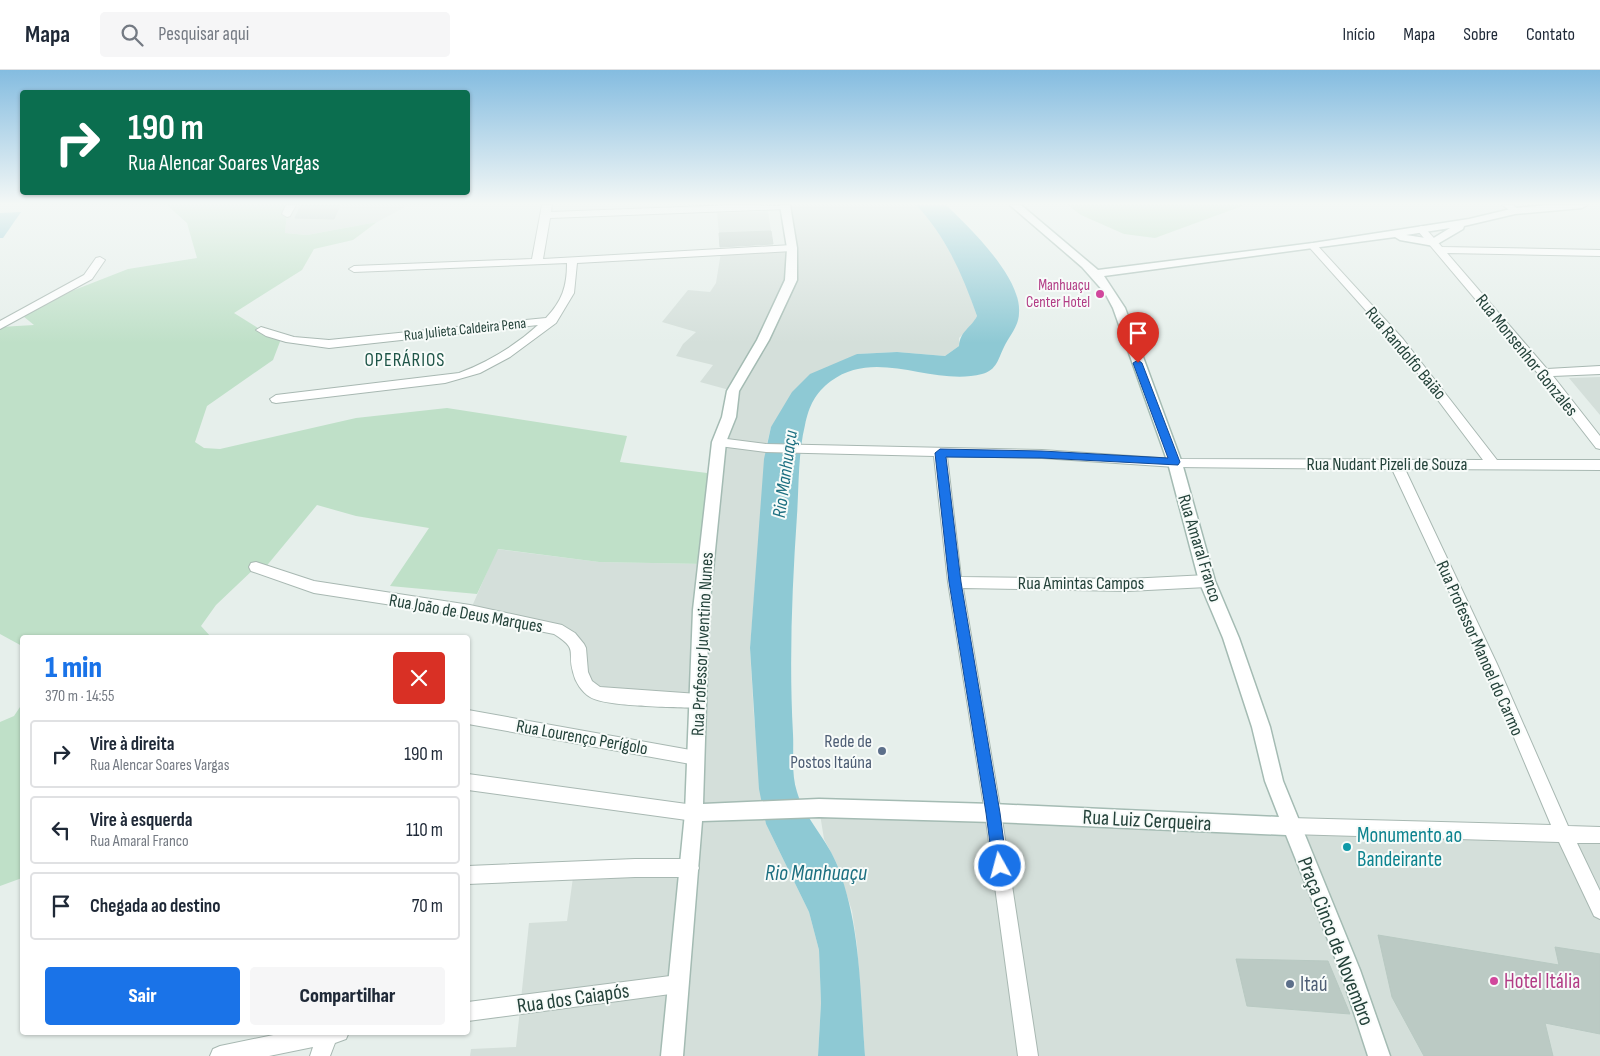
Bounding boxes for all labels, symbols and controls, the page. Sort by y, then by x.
search box [100,12,450,57]
text: Mapa [25,20,70,49]
icon: search [118,21,146,49]
text: Pesquisar aqui [158,23,249,46]
text: Início [1343,24,1375,45]
text: Mapa [1403,24,1435,45]
text: Sobre [1463,24,1498,45]
text: Contato [1526,24,1575,45]
text: 190 m [128,107,204,150]
icon: right [45,110,110,175]
text: Rua Alencar Soares Vargas [128,150,320,177]
place label: Manhuaçu Center Hotel [1026,276,1090,312]
marker: Manhuaçu Center Hotel [1094,288,1106,300]
street label: Rua Monsenhor Gonzales [1471,290,1582,420]
street label: Rua Randolfo Baião [1361,303,1450,404]
pin [1117,312,1159,363]
street label: Rua Julieta Caldeira Pena [403,314,527,345]
icon: arrive [1124,319,1152,347]
district label: OPERÁRIOS [365,349,445,372]
water label: Rio Manhuaçu [768,429,803,519]
street label: Rua Nudant Pizeli de Souza [1307,454,1468,475]
street label: Rua Amaral Franco [1173,492,1226,604]
street label: Rua Professor Juventino Nunes [687,552,718,736]
street label: Rua Professor Manoel do Carmo [1431,557,1528,739]
street label: Rua Amintas Campos [1018,573,1144,594]
street label: Rua João de Deus Marques [387,590,544,637]
text: 1 min [45,650,102,686]
button: close [393,652,445,704]
text: 370 m · 14:55 [45,687,114,706]
street label: Rua Lourenço Perígolo [515,716,649,759]
place label: Rede de Postos Itaúna [790,731,872,773]
text: Vire à direita [90,733,174,756]
icon: right [47,740,75,768]
text: 190 m [404,743,443,766]
marker: Rede de Postos Itaúna [876,745,888,757]
text: Rua Alencar Soares Vargas [90,756,229,775]
street label: Rua Luiz Cerqueira [1082,805,1212,836]
text: Vire à esquerda [90,809,192,832]
icon: left [47,816,75,844]
text: 110 m [406,819,443,842]
place label: Monumento ao Bandeirante [1357,823,1462,872]
text: Rua Amaral Franco [90,832,189,851]
position arrow [973,839,1025,891]
marker: Monumento ao Bandeirante [1341,841,1353,853]
street label: Praça Cinco de Novembro [1292,853,1379,1029]
water label: Rio Manhuaçu [765,860,867,887]
icon: arrive [47,892,75,920]
text: Chegada ao destino [90,895,220,918]
text: 70 m [412,895,443,918]
button: Sair [45,967,240,1025]
button: Compartilhar [250,967,445,1025]
place label: Hotel Itália [1504,969,1580,994]
place label: Itaú [1300,972,1327,997]
marker: Hotel Itália [1488,975,1500,987]
street label: Rua dos Caiapós [515,978,631,1019]
marker: Itaú [1284,978,1296,990]

